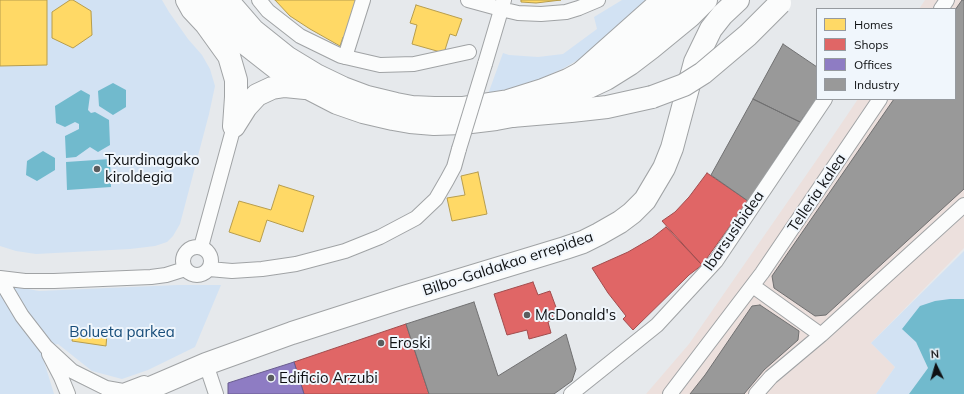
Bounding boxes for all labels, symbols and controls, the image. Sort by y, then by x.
legend [816,8,956,100]
text: Homes [854,17,893,32]
text: Shops [854,37,889,52]
text: Offices [854,57,892,72]
text: Industry [854,77,899,92]
street label: Telleria kalea [784,150,850,236]
place label: Txurdinagako kiroldegia [105,151,199,186]
marker: Txurdinagako kiroldegia [92,164,102,174]
street label: Ibarsusibidea [700,188,768,274]
street label: Bilbo-Galdakao errepidea [421,228,595,300]
place label: McDonald's [535,306,616,324]
marker: McDonald's [522,310,532,320]
park label: Bolueta parkea [69,323,175,341]
place label: Eroski [389,334,430,352]
marker: Eroski [376,338,386,348]
north arrow [916,346,956,386]
text: N [930,347,940,361]
place label: Edificio Arzubi [279,369,378,387]
marker: Edificio Arzubi [266,373,276,383]

